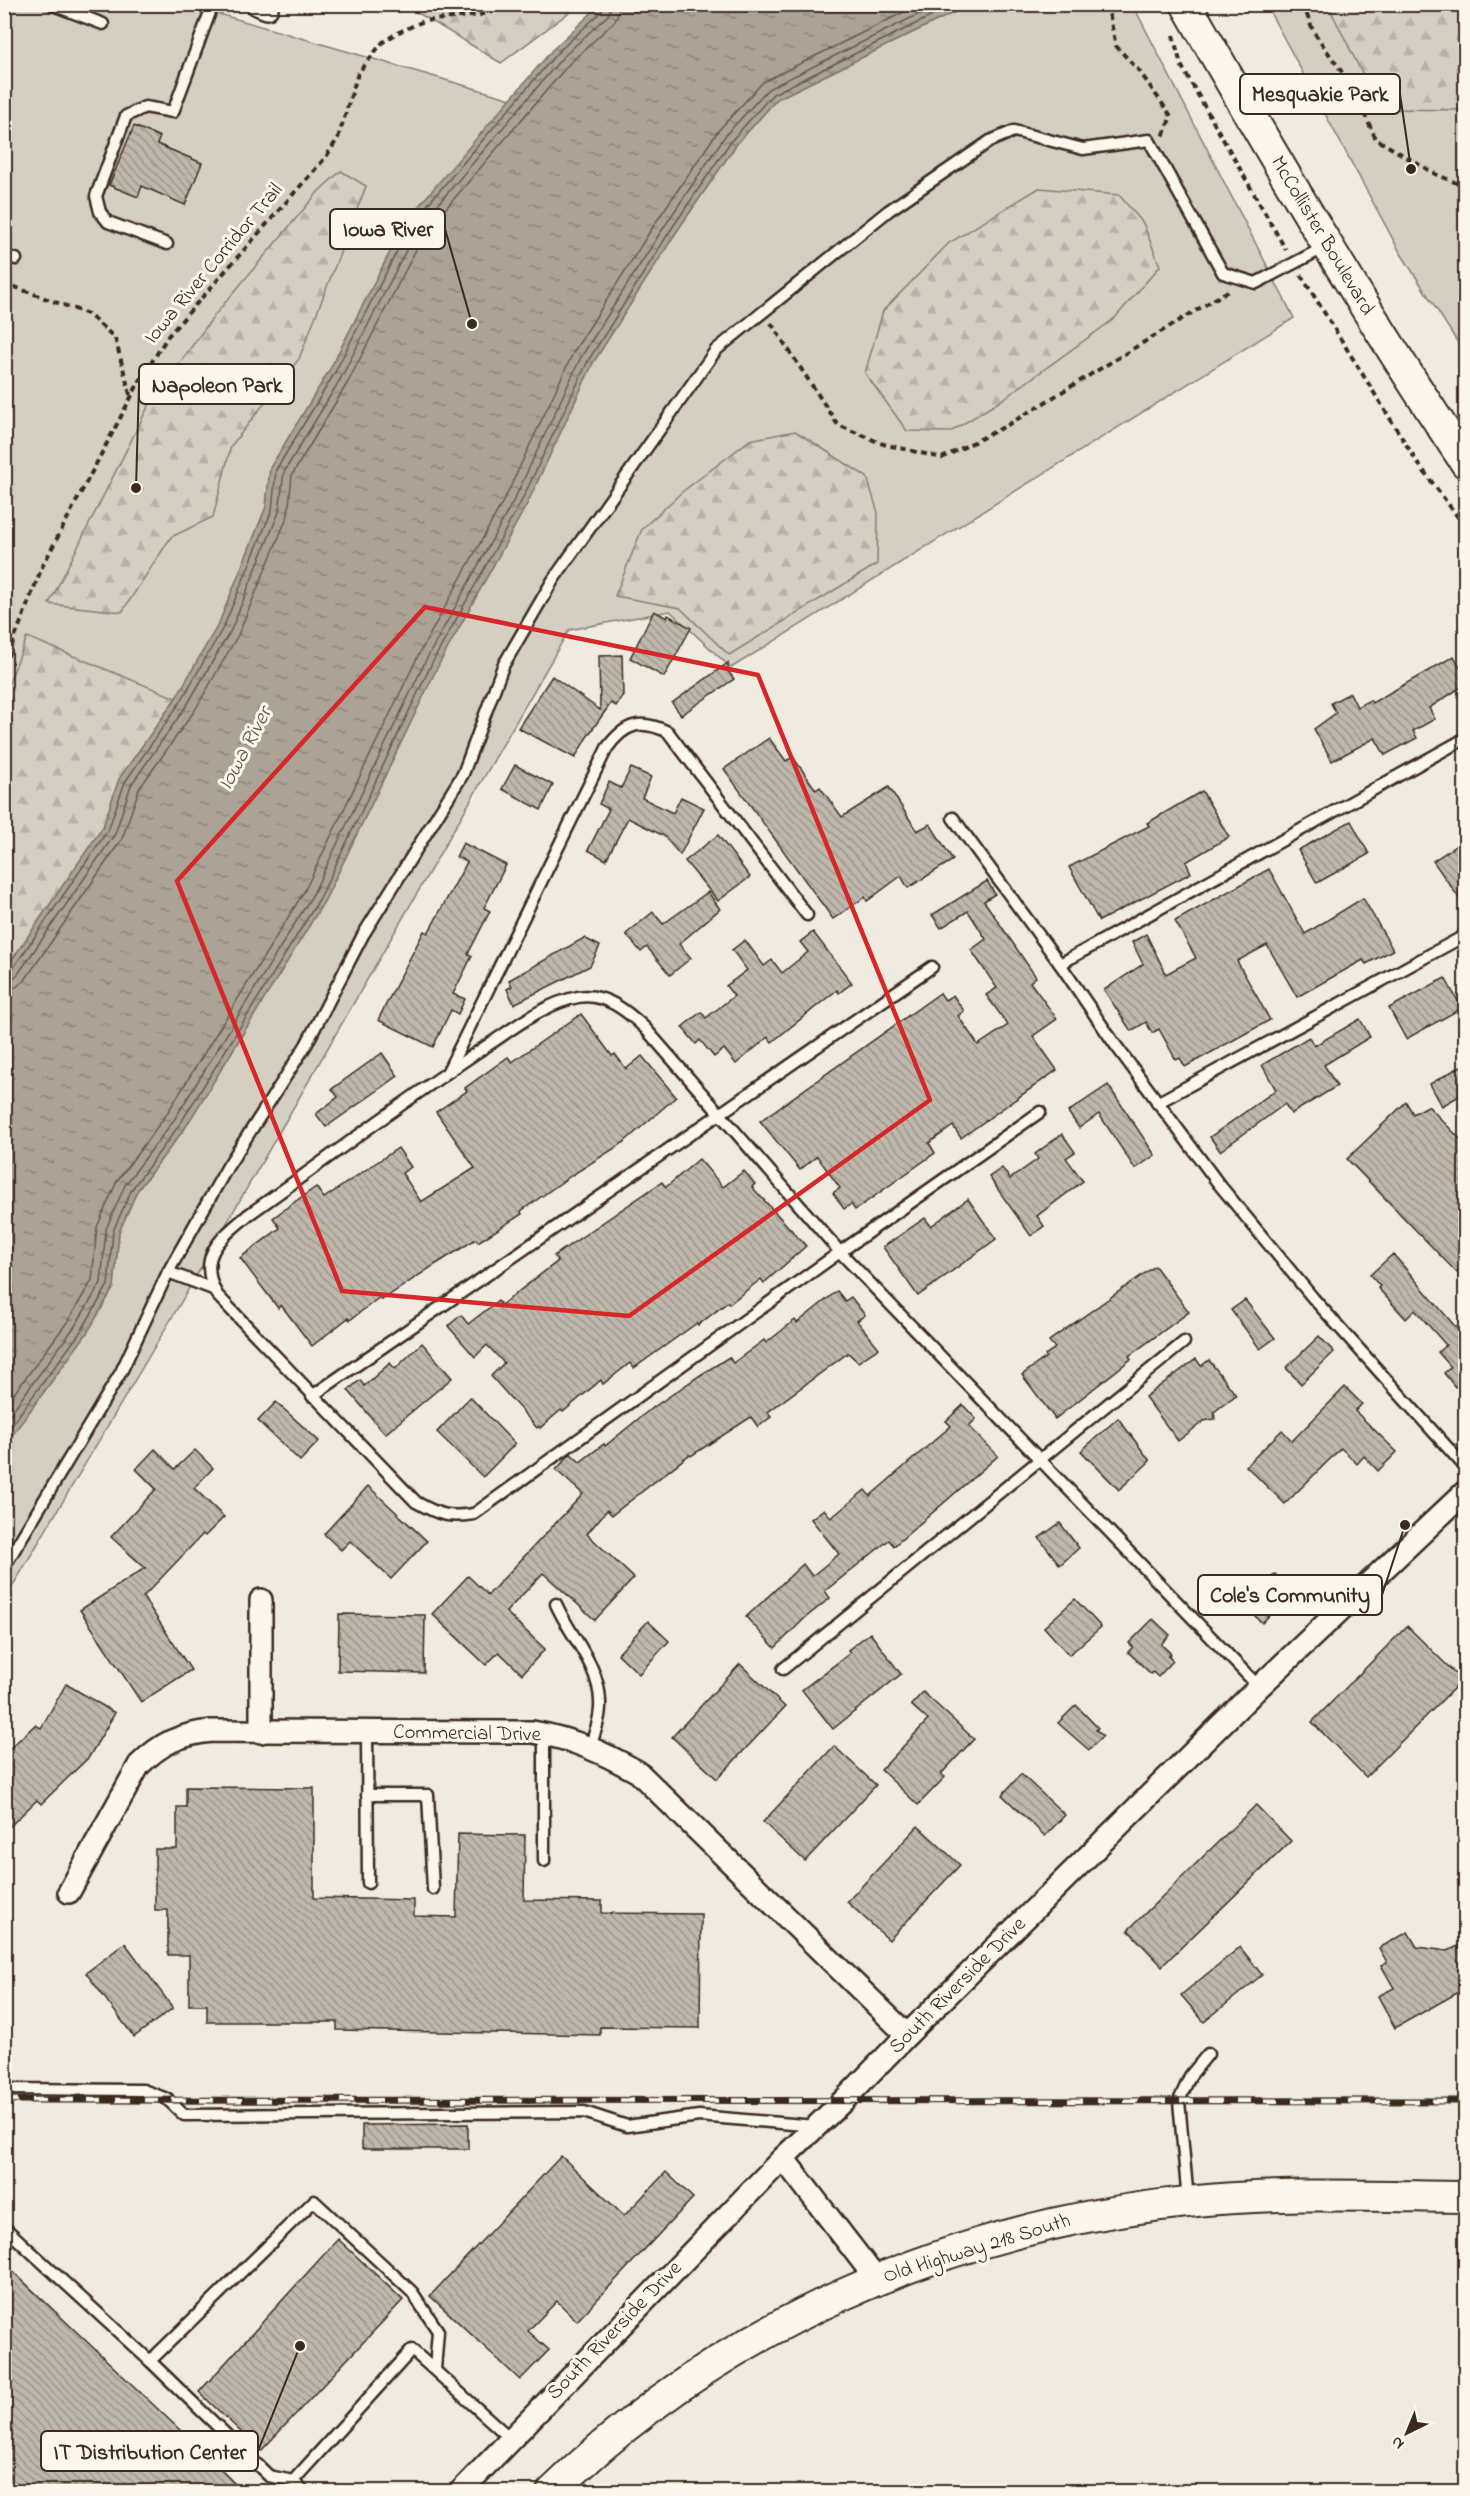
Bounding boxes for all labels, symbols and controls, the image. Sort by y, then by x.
callout: Mesquakie Park [1240,74,1400,114]
text: Mesquakie Park [1252,80,1390,112]
street label: McCollister Boulevard [1262,151,1382,322]
street label: Iowa River Corridor Trail [137,177,291,351]
callout: Iowa River [330,209,445,249]
text: Iowa River [343,215,434,247]
callout: Napoleon Park [139,364,294,404]
text: Napoleon Park [152,371,284,403]
water label: Iowa River [211,699,283,796]
callout: Cole's Community [1198,1575,1382,1615]
text: Cole's Community [1210,1581,1370,1614]
street label: Commercial Drive [393,1718,542,1750]
street label: South Riverside Drive [883,1910,1034,2061]
street label: Old Highway 218 South [880,2206,1075,2294]
street label: South Riverside Drive [540,2254,690,2407]
north arrow [1377,2403,1437,2463]
text: N [1386,2430,1410,2455]
callout: IT Distribution Center [41,2431,258,2471]
text: IT Distribution Center [54,2438,248,2470]

